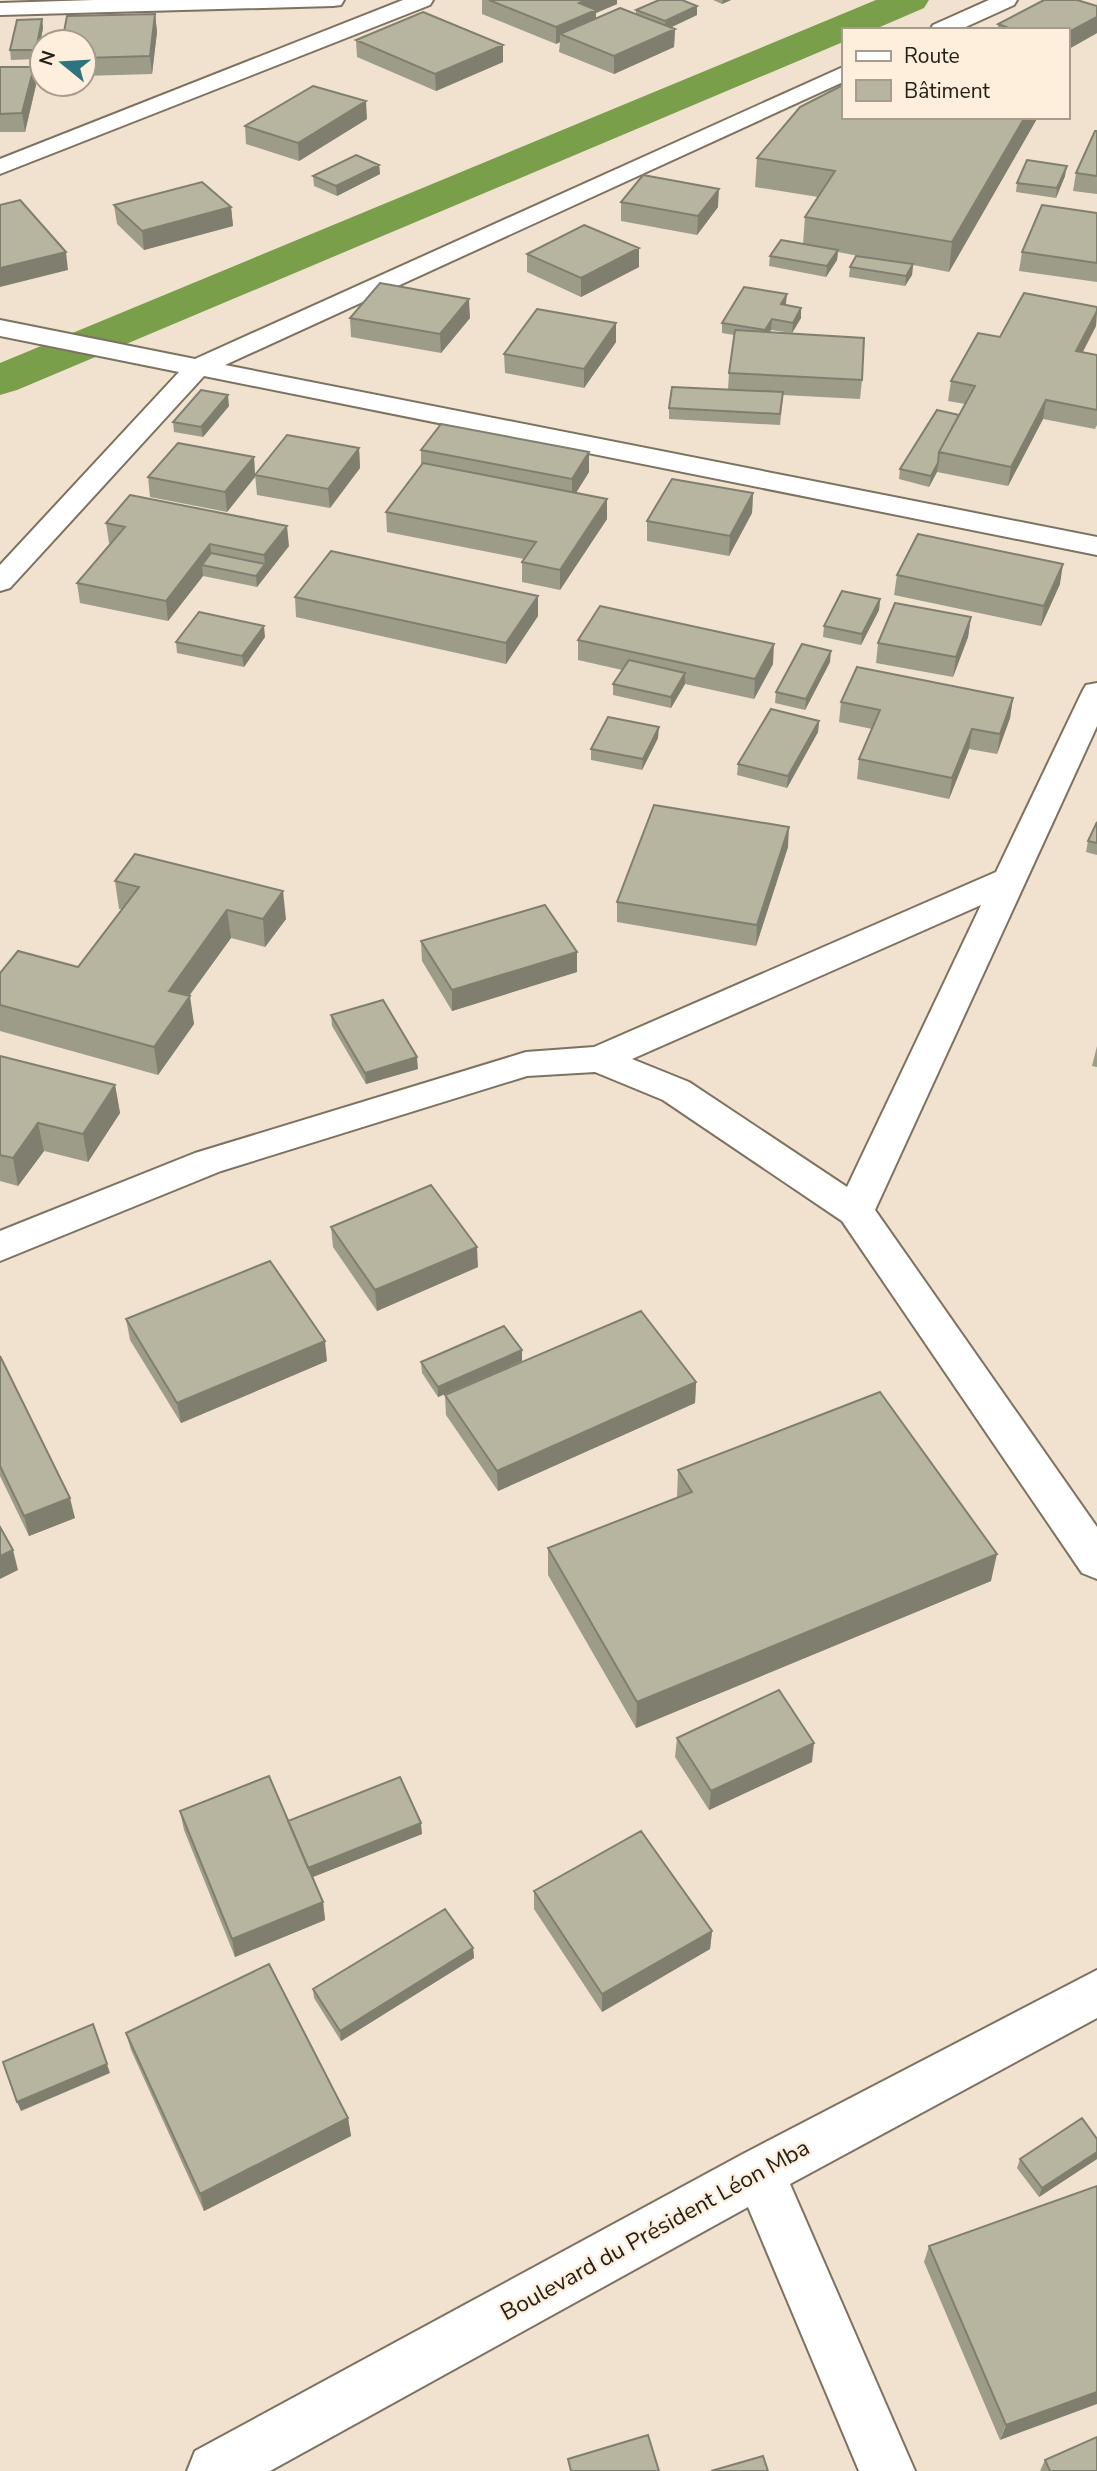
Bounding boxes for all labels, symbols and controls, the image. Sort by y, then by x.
north arrow [28,28,98,98]
legend [842,28,1069,119]
text: Route [904,42,960,70]
text: N [33,47,62,69]
text: Bâtiment [904,77,991,105]
street label: Boulevard du Président Léon Mba [495,2132,815,2328]

